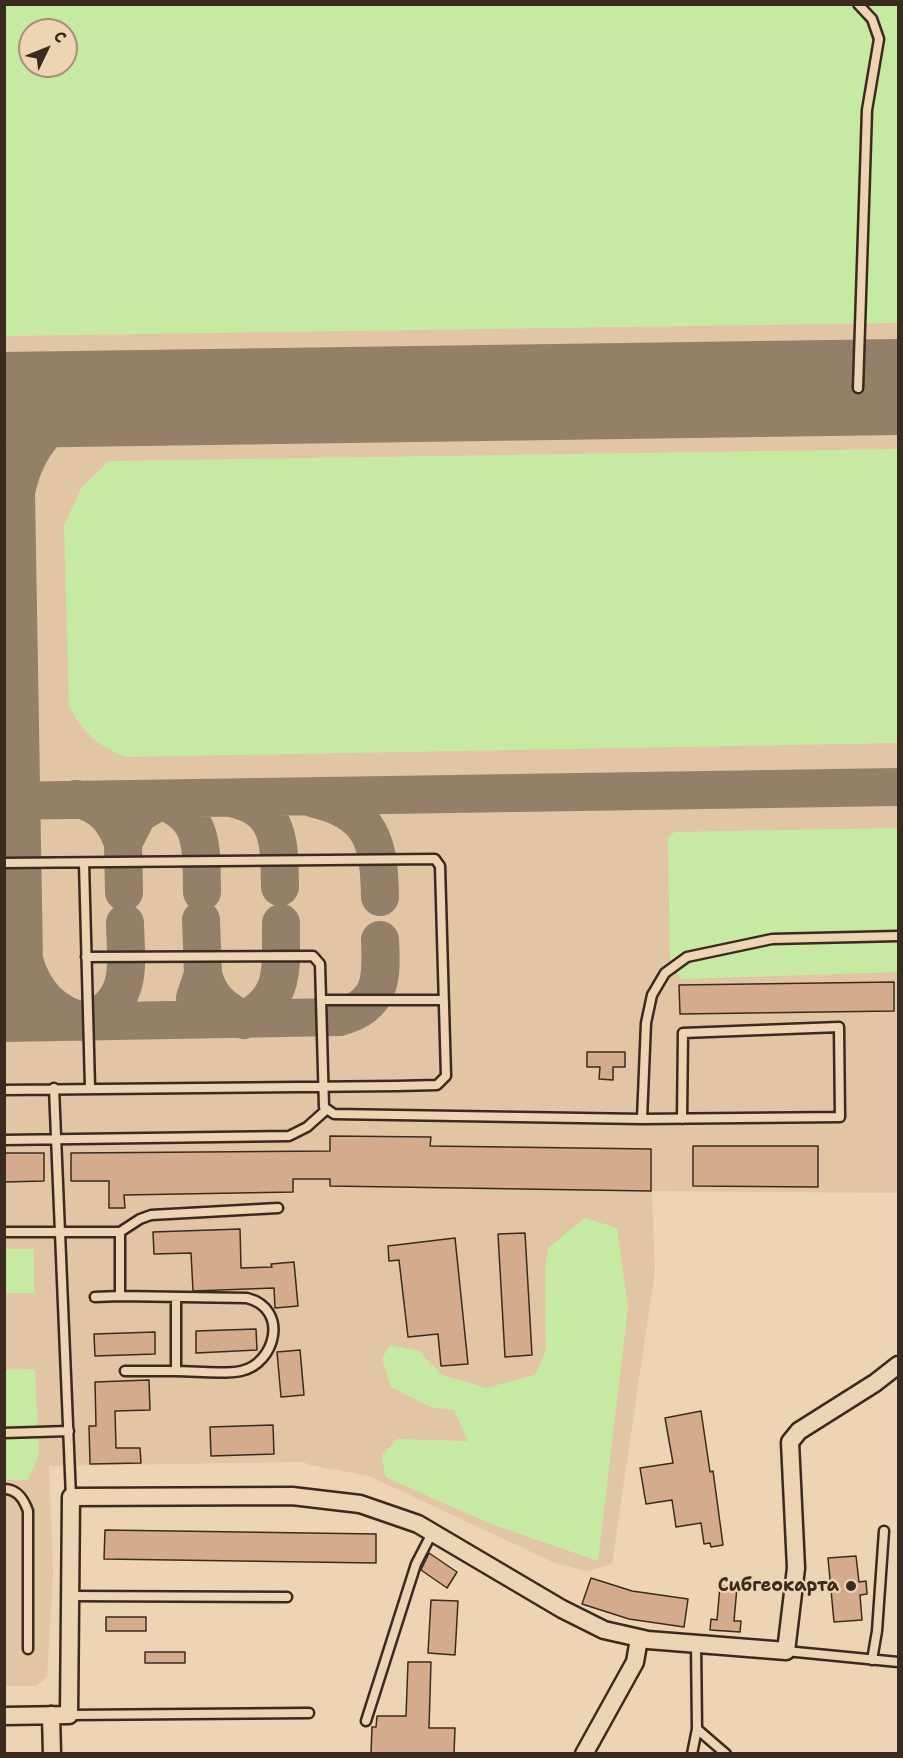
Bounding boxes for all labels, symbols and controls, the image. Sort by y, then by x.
north arrow [18,18,78,78]
text: С [49,26,71,47]
place label: Сибгеокарта [718,1575,839,1597]
marker: Сибгеокарта [844,1579,858,1593]

